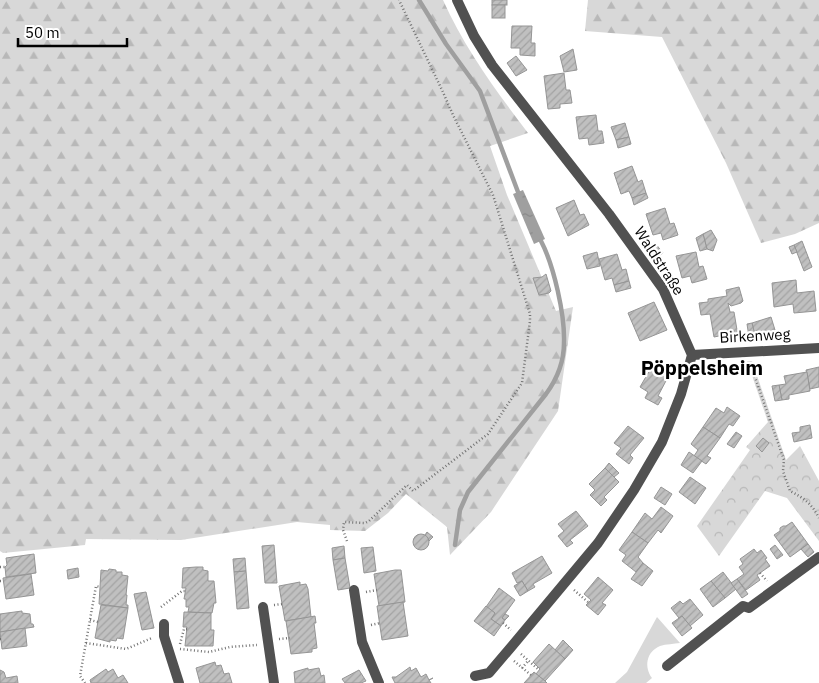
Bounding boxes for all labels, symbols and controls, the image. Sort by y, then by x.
scale bar [18,15,126,47]
text: 50 m [25,23,60,42]
street label: Waldstraße [630,223,689,299]
street label: Birkenweg [719,324,791,347]
district label: Pöppelsheim [641,354,763,381]

